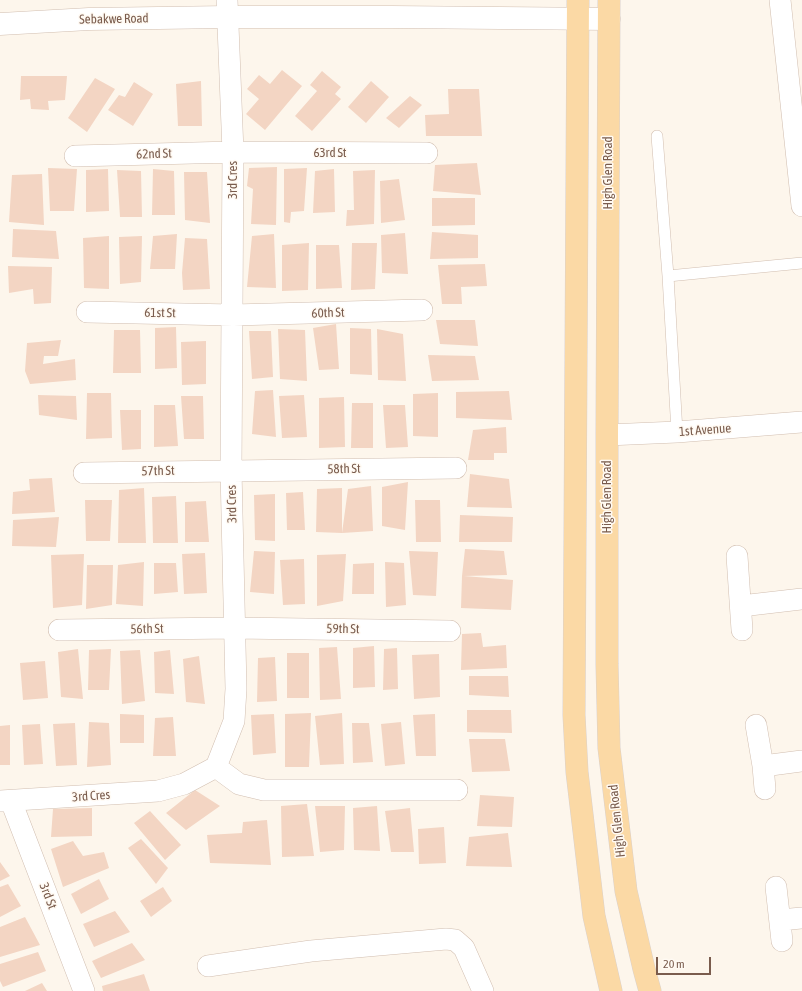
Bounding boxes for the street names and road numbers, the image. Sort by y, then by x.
street label: Sebakwe Road [79,11,149,27]
street label: High Glen Road [600,136,616,210]
street label: 63rd St [313,145,347,161]
street label: 62nd St [136,146,172,162]
street label: 3rd Cres [225,161,241,199]
street label: 61st St [144,305,176,321]
street label: 60th St [311,305,345,321]
street label: 1st Avenue [678,420,732,440]
street label: High Glen Road [599,460,615,534]
street label: 58th St [327,461,361,477]
street label: 57th St [141,463,175,479]
street label: 3rd Cres [224,485,240,523]
street label: 56th St [130,621,164,637]
street label: 59th St [326,621,360,637]
street label: High Glen Road [605,784,629,858]
street label: 3rd Cres [71,787,111,805]
street label: 3rd St [36,881,60,911]

